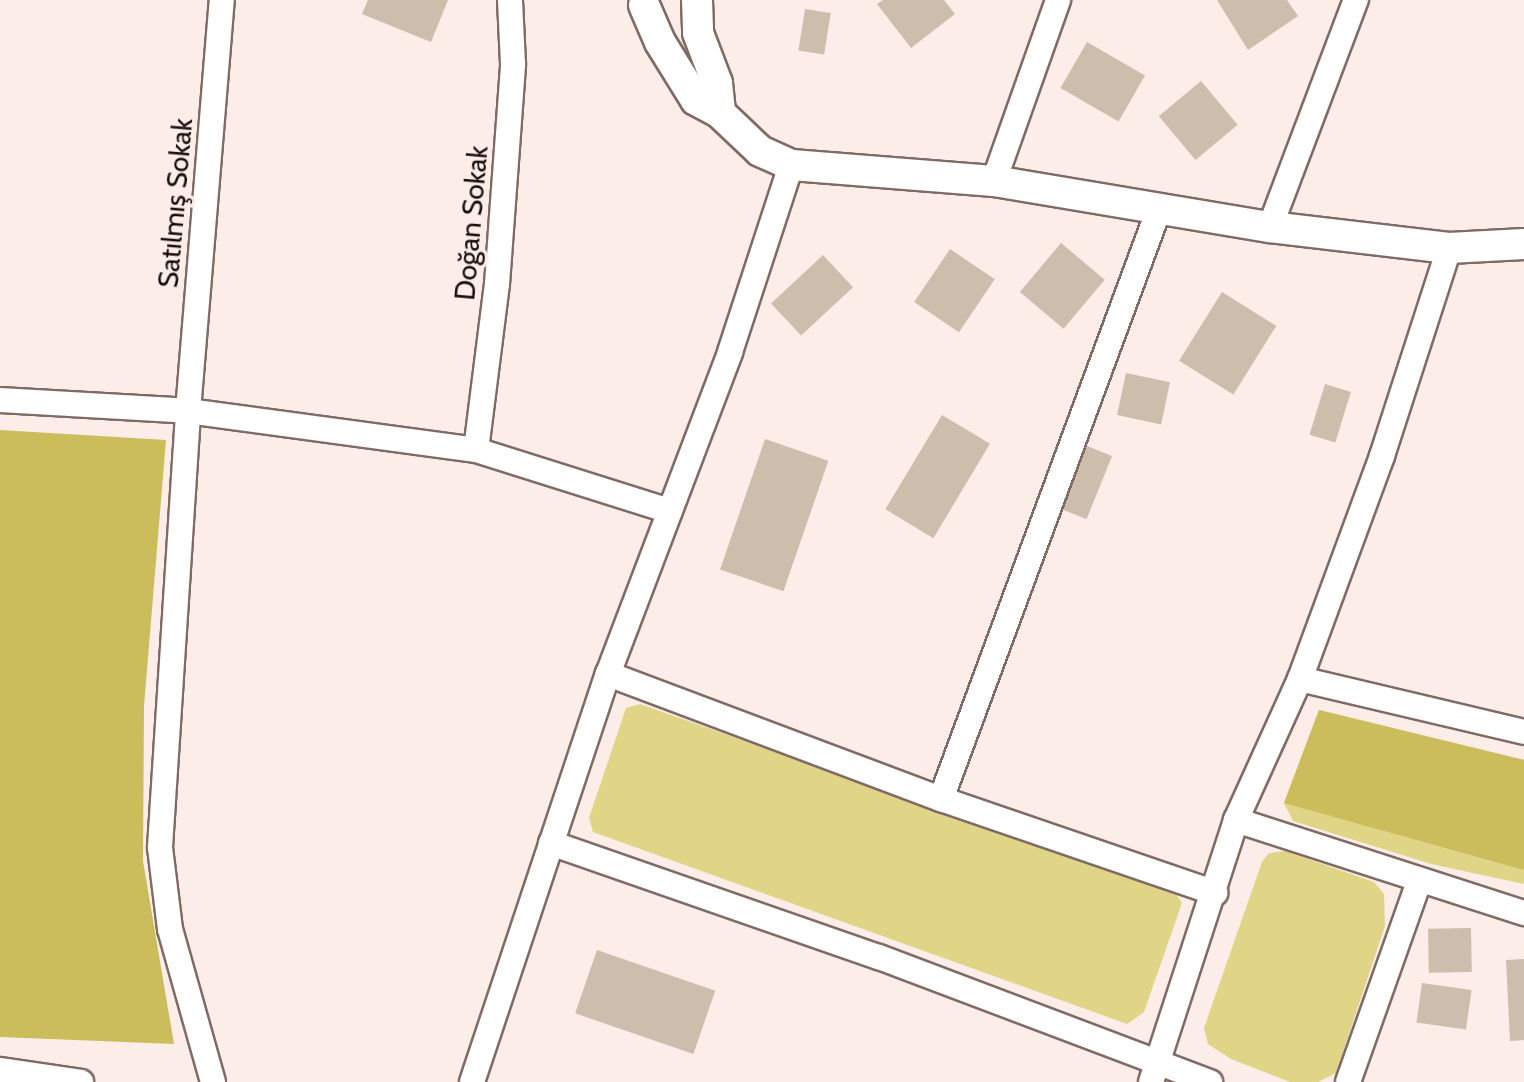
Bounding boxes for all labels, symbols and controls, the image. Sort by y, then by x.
street label: Satılmış Sokak [151,117,199,289]
street label: Doğan Sokak [448,144,494,302]

